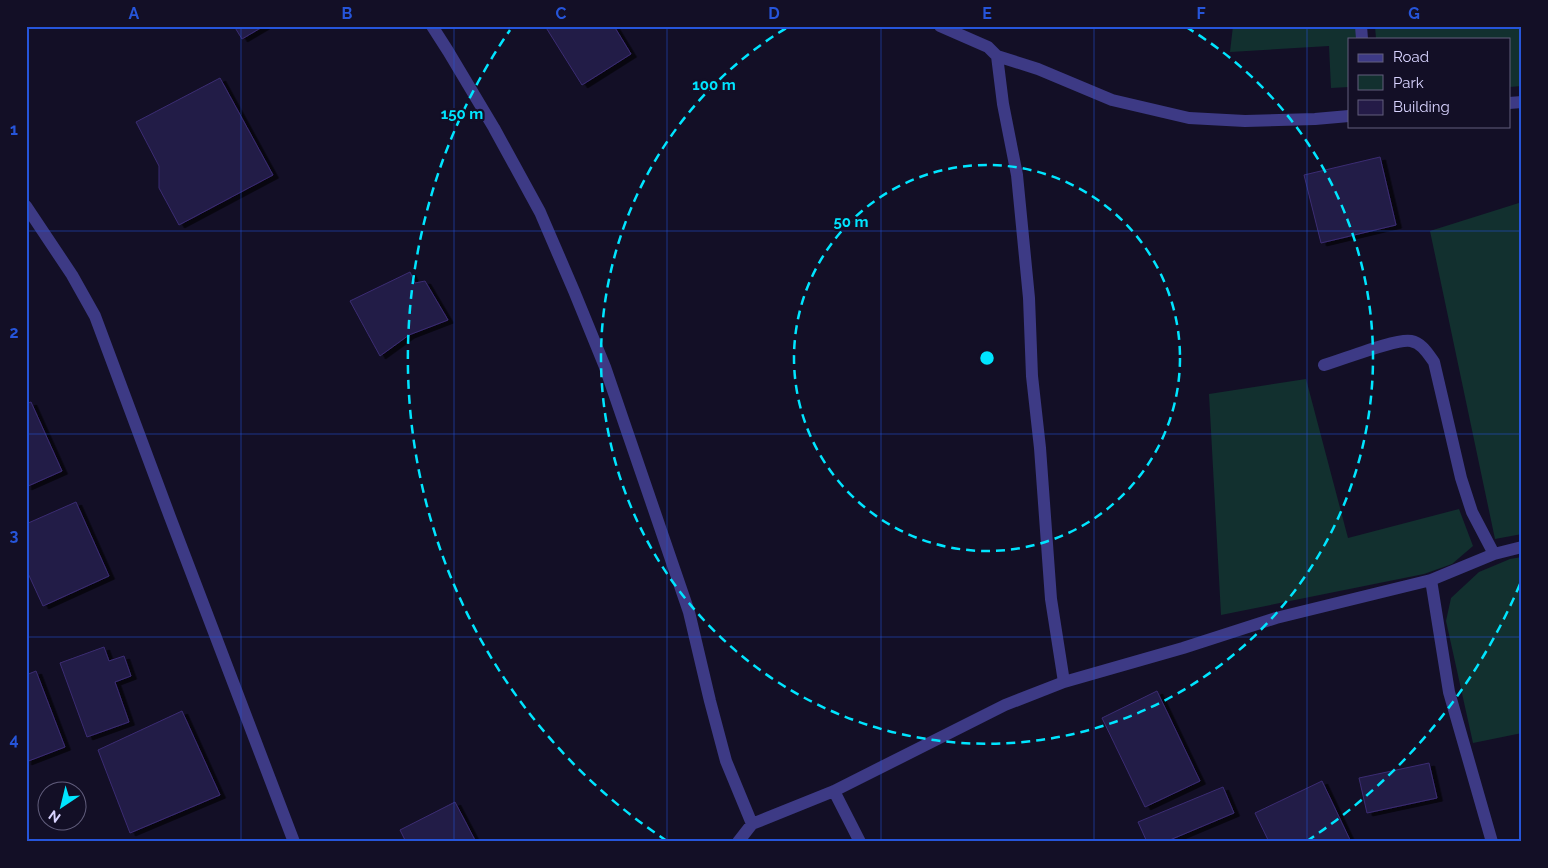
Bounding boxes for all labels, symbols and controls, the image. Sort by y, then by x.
text: A [129,4,140,23]
text: B [342,4,353,23]
text: C [556,4,567,23]
text: D [768,4,780,23]
text: E [982,4,992,23]
text: F [1196,4,1206,23]
text: G [1408,4,1420,23]
legend [1348,38,1510,128]
text: Road [1393,48,1429,66]
text: Park [1393,74,1424,92]
text: 100 m [692,76,736,94]
text: Building [1393,98,1450,116]
text: 150 m [441,105,483,123]
text: 1 [10,120,18,139]
text: 50 m [833,213,869,231]
text: 2 [9,323,19,342]
centre of rings [978,349,996,367]
text: 3 [10,526,19,545]
text: 4 [9,730,19,749]
north arrow [38,780,88,830]
text: N [46,807,64,826]

